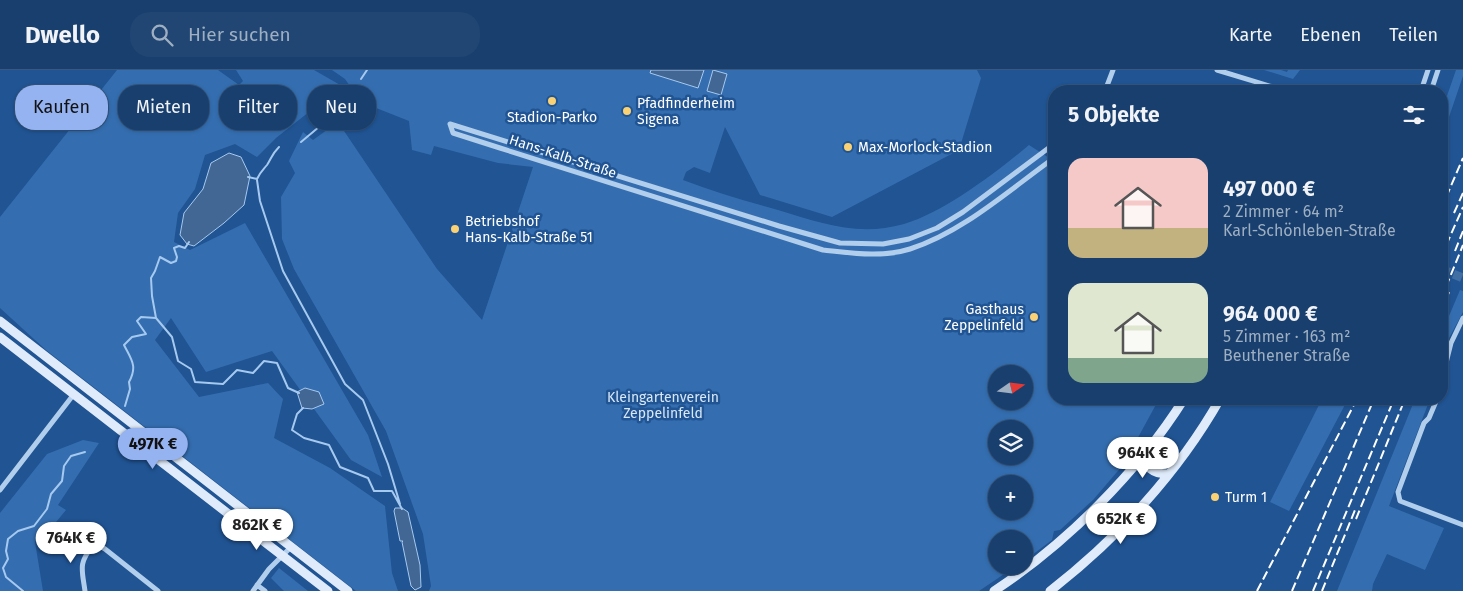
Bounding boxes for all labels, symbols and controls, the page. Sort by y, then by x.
search box [130,12,480,57]
text: Dwello [25,21,100,49]
icon: search [148,21,176,49]
text: Hier suchen [188,23,291,46]
text: Karte [1229,24,1272,46]
text: Ebenen [1300,24,1361,46]
text: Teilen [1389,24,1438,46]
chip: Kaufen [15,85,108,130]
chip: Mieten [118,85,209,130]
chip: Filter [219,85,297,130]
chip: Neu [307,85,376,130]
marker: Stadion-Parko [546,95,558,107]
place label: Pfadfinderheim Sigena [637,95,735,128]
icon: filters [1400,101,1428,129]
text: 5 Objekte [1068,102,1160,128]
marker: Pfadfinderheim Sigena [621,105,633,117]
place label: Stadion-Parko [507,109,597,126]
street label: Hans-Kalb-Straße [507,131,619,182]
place label: Max-Morlock-Stadion [858,139,992,156]
marker: Max-Morlock-Stadion [842,141,854,153]
text: 497 000 € [1223,176,1315,202]
icon: home [1108,178,1168,238]
text: 2 Zimmer · 64 m² [1223,202,1344,221]
place label: Betriebshof Hans-Kalb-Straße 51 [465,213,593,246]
text: Karl-Schönleben-Straße [1223,221,1396,240]
marker: Betriebshof Hans-Kalb-Straße 51 [449,223,461,235]
place label: Gasthaus Zeppelinfeld [944,301,1024,334]
text: 964 000 € [1223,301,1318,327]
icon: home [1108,303,1168,363]
marker: Gasthaus Zeppelinfeld [1028,311,1040,323]
text: 5 Zimmer · 163 m² [1223,327,1350,346]
text: Beuthener Straße [1223,346,1350,365]
north arrow [988,365,1032,410]
map controls [988,365,1033,575]
park label: Kleingartenverein Zeppelinfeld [607,389,719,422]
button: layers [988,420,1033,465]
pin: 497K € [112,428,194,470]
text: 497K € [129,434,177,453]
pin: 964K € [1102,436,1184,479]
text: 964K € [1118,443,1168,462]
button: + [988,475,1033,520]
place label: Turm 1 [1225,489,1267,506]
marker: Turm 1 [1209,491,1221,503]
pin: 652K € [1080,502,1162,545]
pin: 862K € [216,508,298,551]
text: 652K € [1097,509,1145,528]
text: 862K € [232,515,282,534]
pin: 764K € [30,522,112,564]
text: 764K € [47,528,95,547]
button: − [988,530,1033,575]

